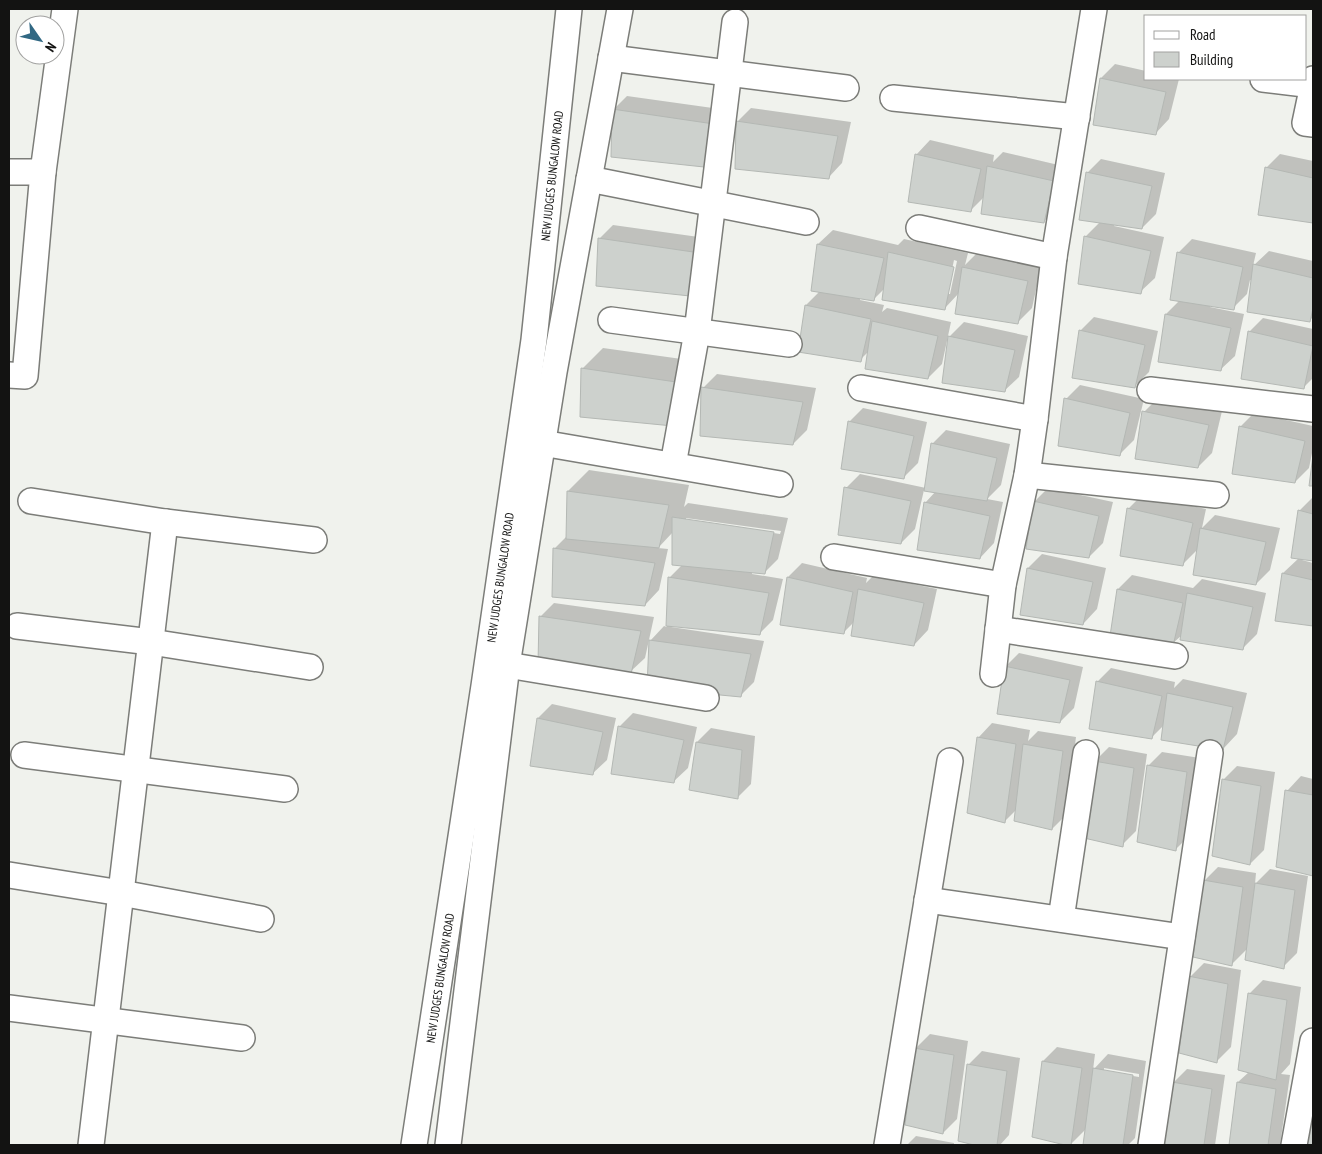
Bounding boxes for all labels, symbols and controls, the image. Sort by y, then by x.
north arrow [15,15,65,65]
legend [1144,15,1307,80]
text: Road [1190,25,1216,44]
text: N [41,39,60,55]
text: Building [1190,50,1233,69]
street label: NEW JUDGES BUNGALOW ROAD [537,110,566,242]
street label: NEW JUDGES BUNGALOW ROAD [483,512,516,643]
street label: NEW JUDGES BUNGALOW ROAD [422,912,457,1044]

